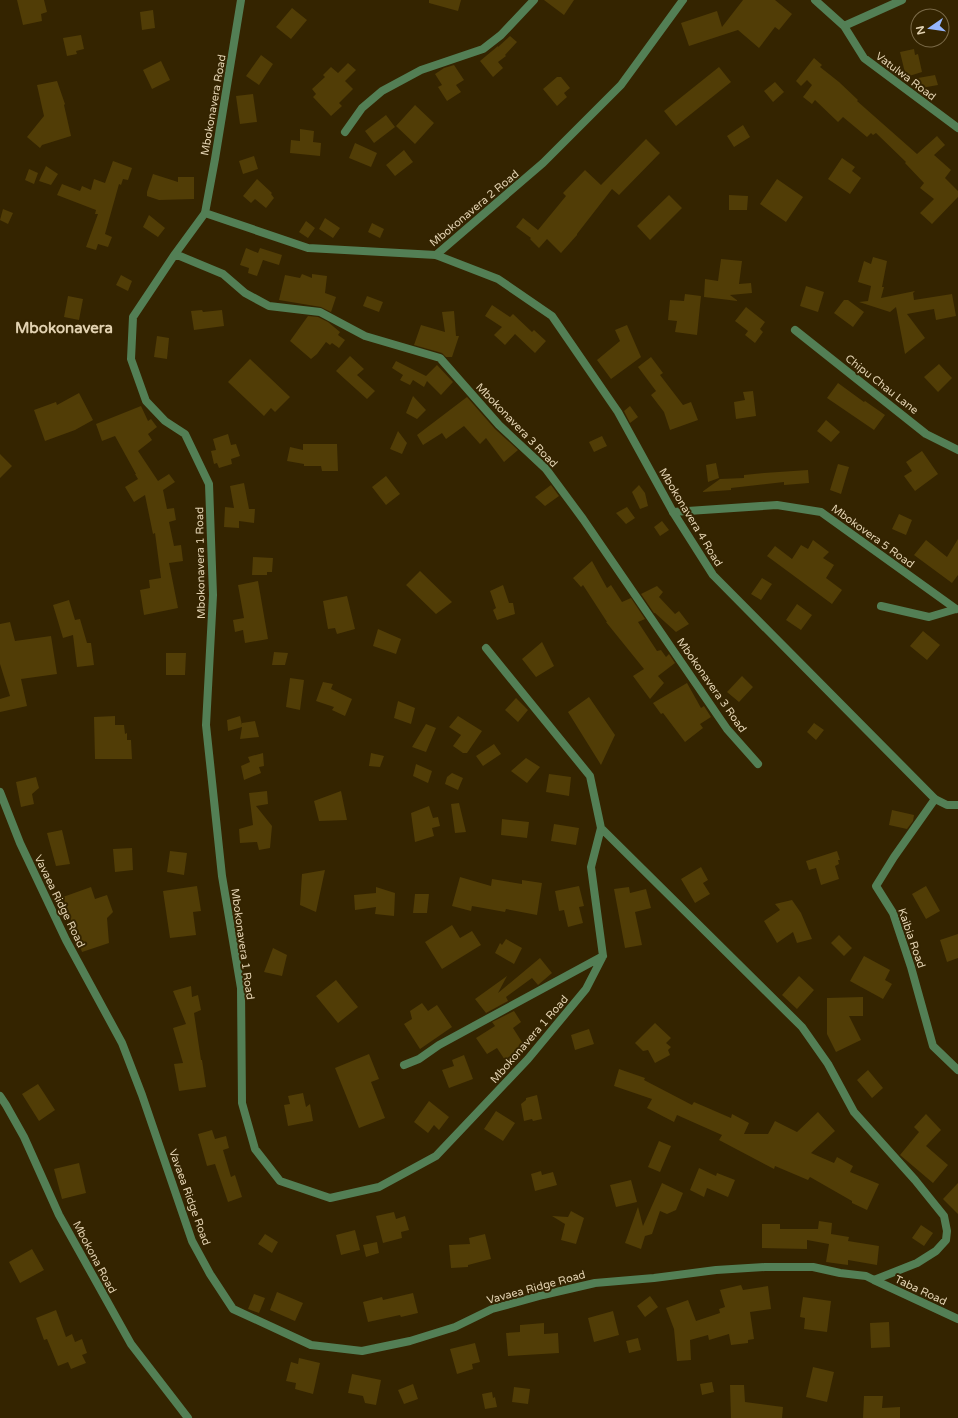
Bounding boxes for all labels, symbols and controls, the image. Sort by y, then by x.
north arrow [910,8,950,48]
text: N [913,24,928,36]
street label: Vatulwa Road [873,50,938,103]
street label: Mbokonavera Road [198,53,229,157]
street label: Mbokonavera 2 Road [427,167,522,249]
district label: Mbokonavera [15,319,113,337]
street label: Chipu Chau Lane [843,352,921,417]
street label: Mbokonavera 3 Road [473,380,560,470]
street label: Mbokonavera 4 Road [656,466,725,569]
street label: Mbokovera 5 Road [829,502,917,571]
street label: Mbokonavera 1 Road [193,507,208,619]
street label: Mbokonavera 3 Road [674,636,749,735]
street label: Vavaea Ridge Road [31,853,88,950]
street label: Mbokonavera 1 Road [228,888,257,1001]
street label: Kaibia Road [895,906,928,970]
street label: Mbokonavera 1 Road [488,993,571,1086]
street label: Vavaea Ridge Road [166,1147,213,1247]
street label: Mbokona Road [70,1219,119,1296]
street label: Vavaea Ridge Road [485,1268,587,1307]
street label: Taba Road [893,1273,949,1308]

